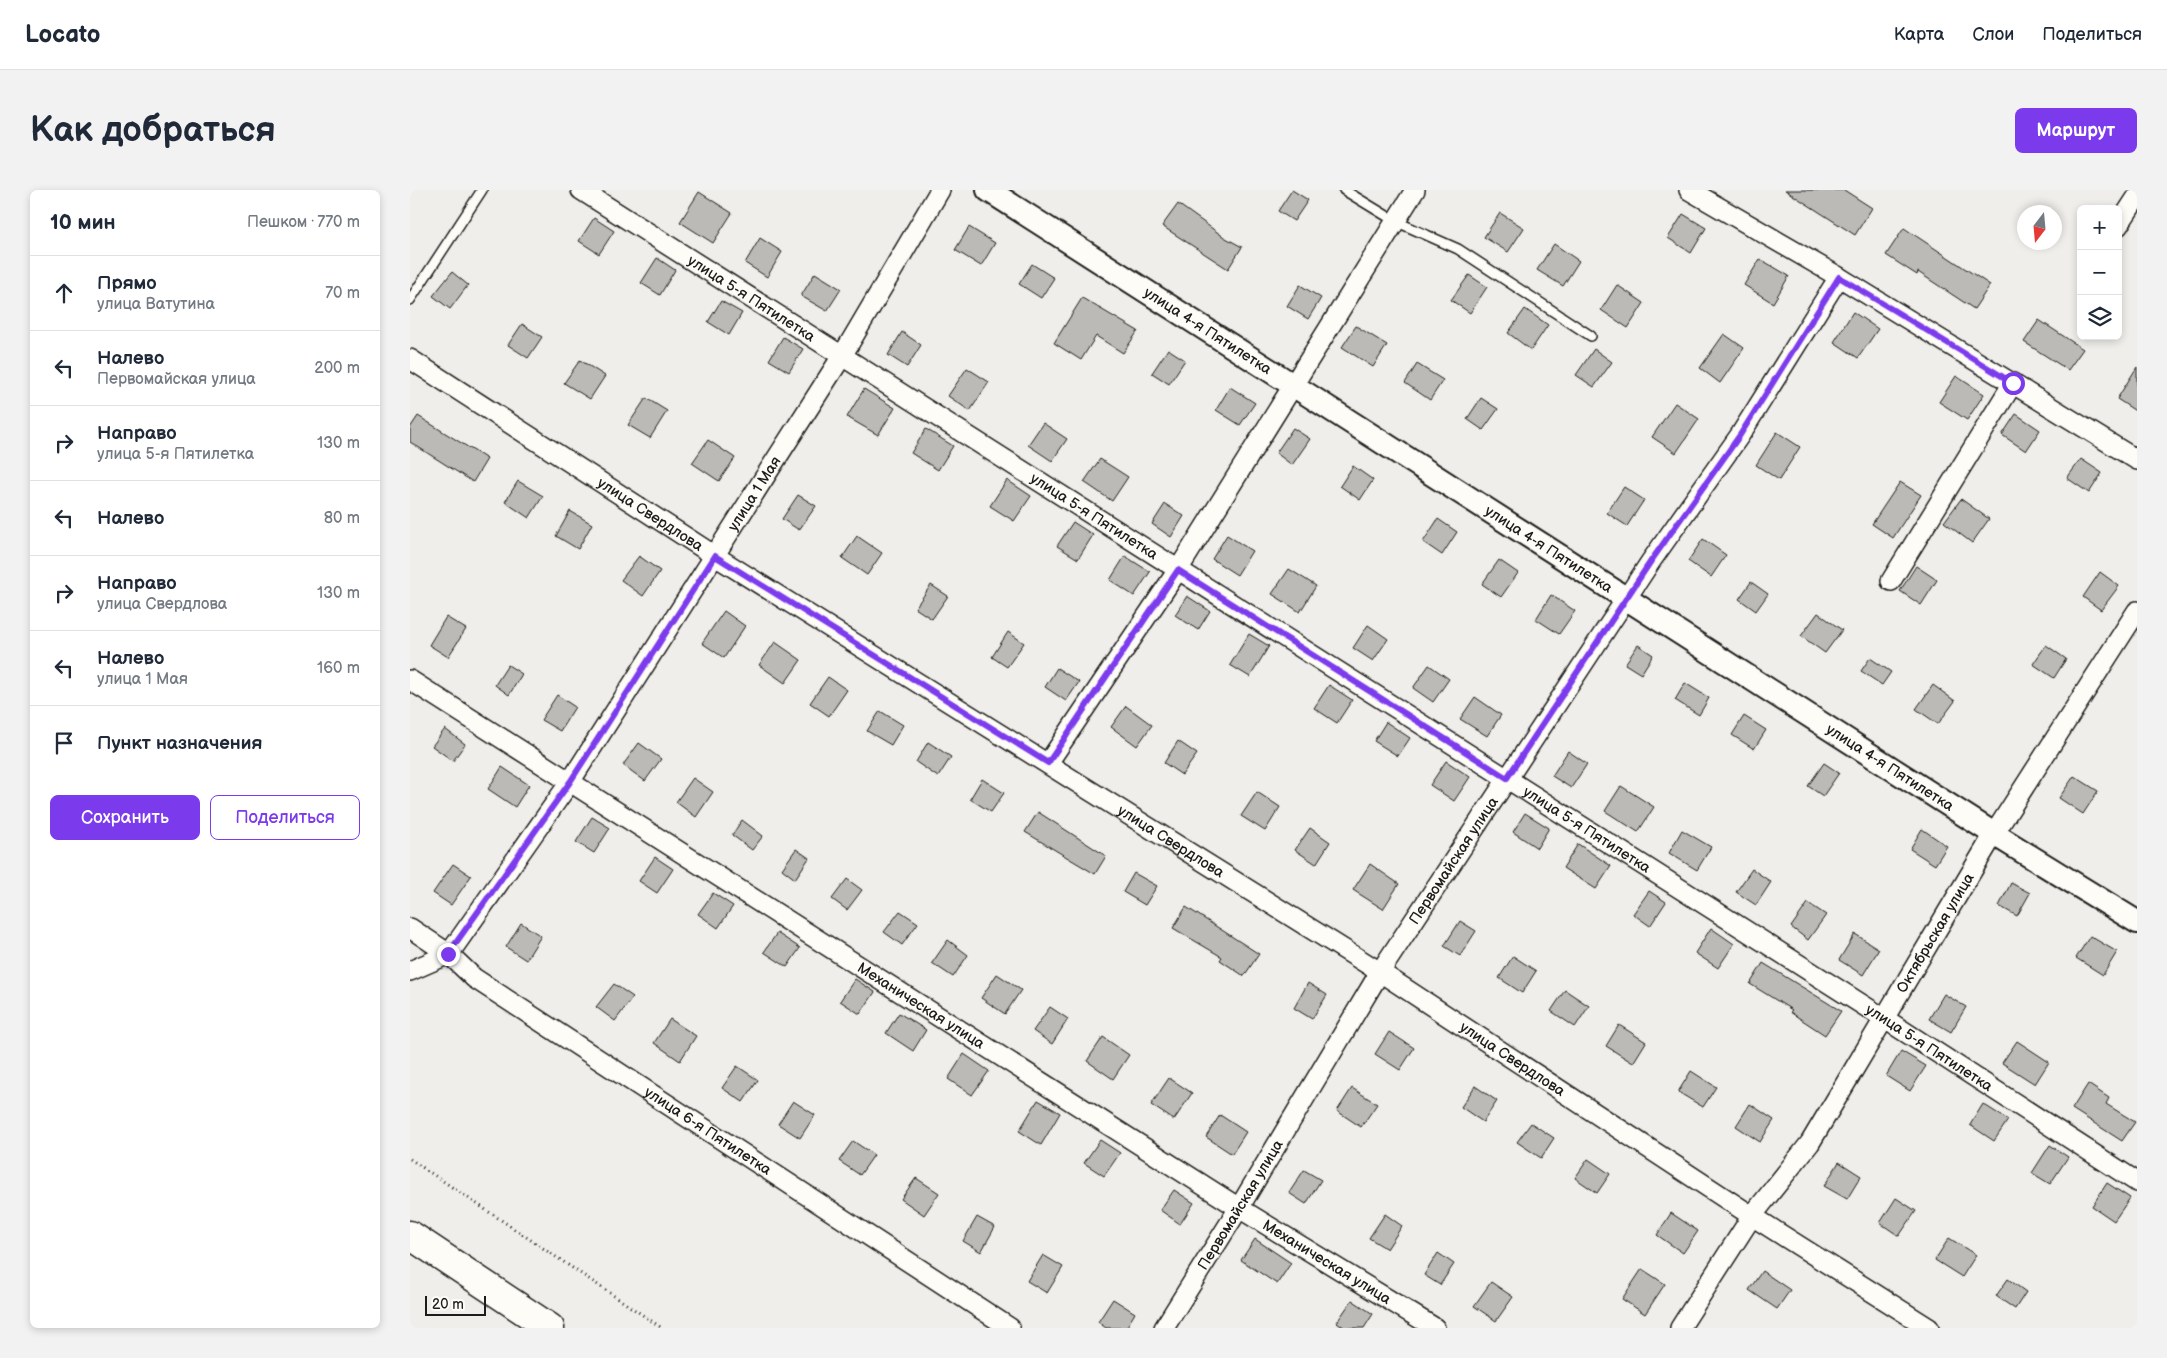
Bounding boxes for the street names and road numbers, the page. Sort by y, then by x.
street label: улица 5-я Пятилетка [684,251,819,346]
street label: улица 4-я Пятилетка [1140,283,1275,379]
street label: улица 1 Мая [724,453,785,535]
street label: улица 5-я Пятилетка [1026,469,1161,564]
street label: улица Свердлова [593,473,707,556]
street label: улица 4-я Пятилетка [1481,502,1616,597]
street label: улица 4-я Пятилетка [1822,720,1957,816]
street label: улица 5-я Пятилетка [1519,782,1654,878]
street label: Первомайская улица [1405,793,1503,928]
street label: улица Свердлова [1114,801,1228,882]
street label: Октябрьская улица [1893,870,1979,996]
street label: Механическая улица [854,958,988,1054]
street label: улица 5-я Пятилетка [1862,1000,1996,1096]
street label: улица Свердлова [1456,1018,1569,1101]
street label: улица 6-я Пятилетка [641,1083,775,1180]
street label: Первомайская улица [1194,1136,1288,1274]
street label: Механическая улица [1259,1216,1395,1309]

